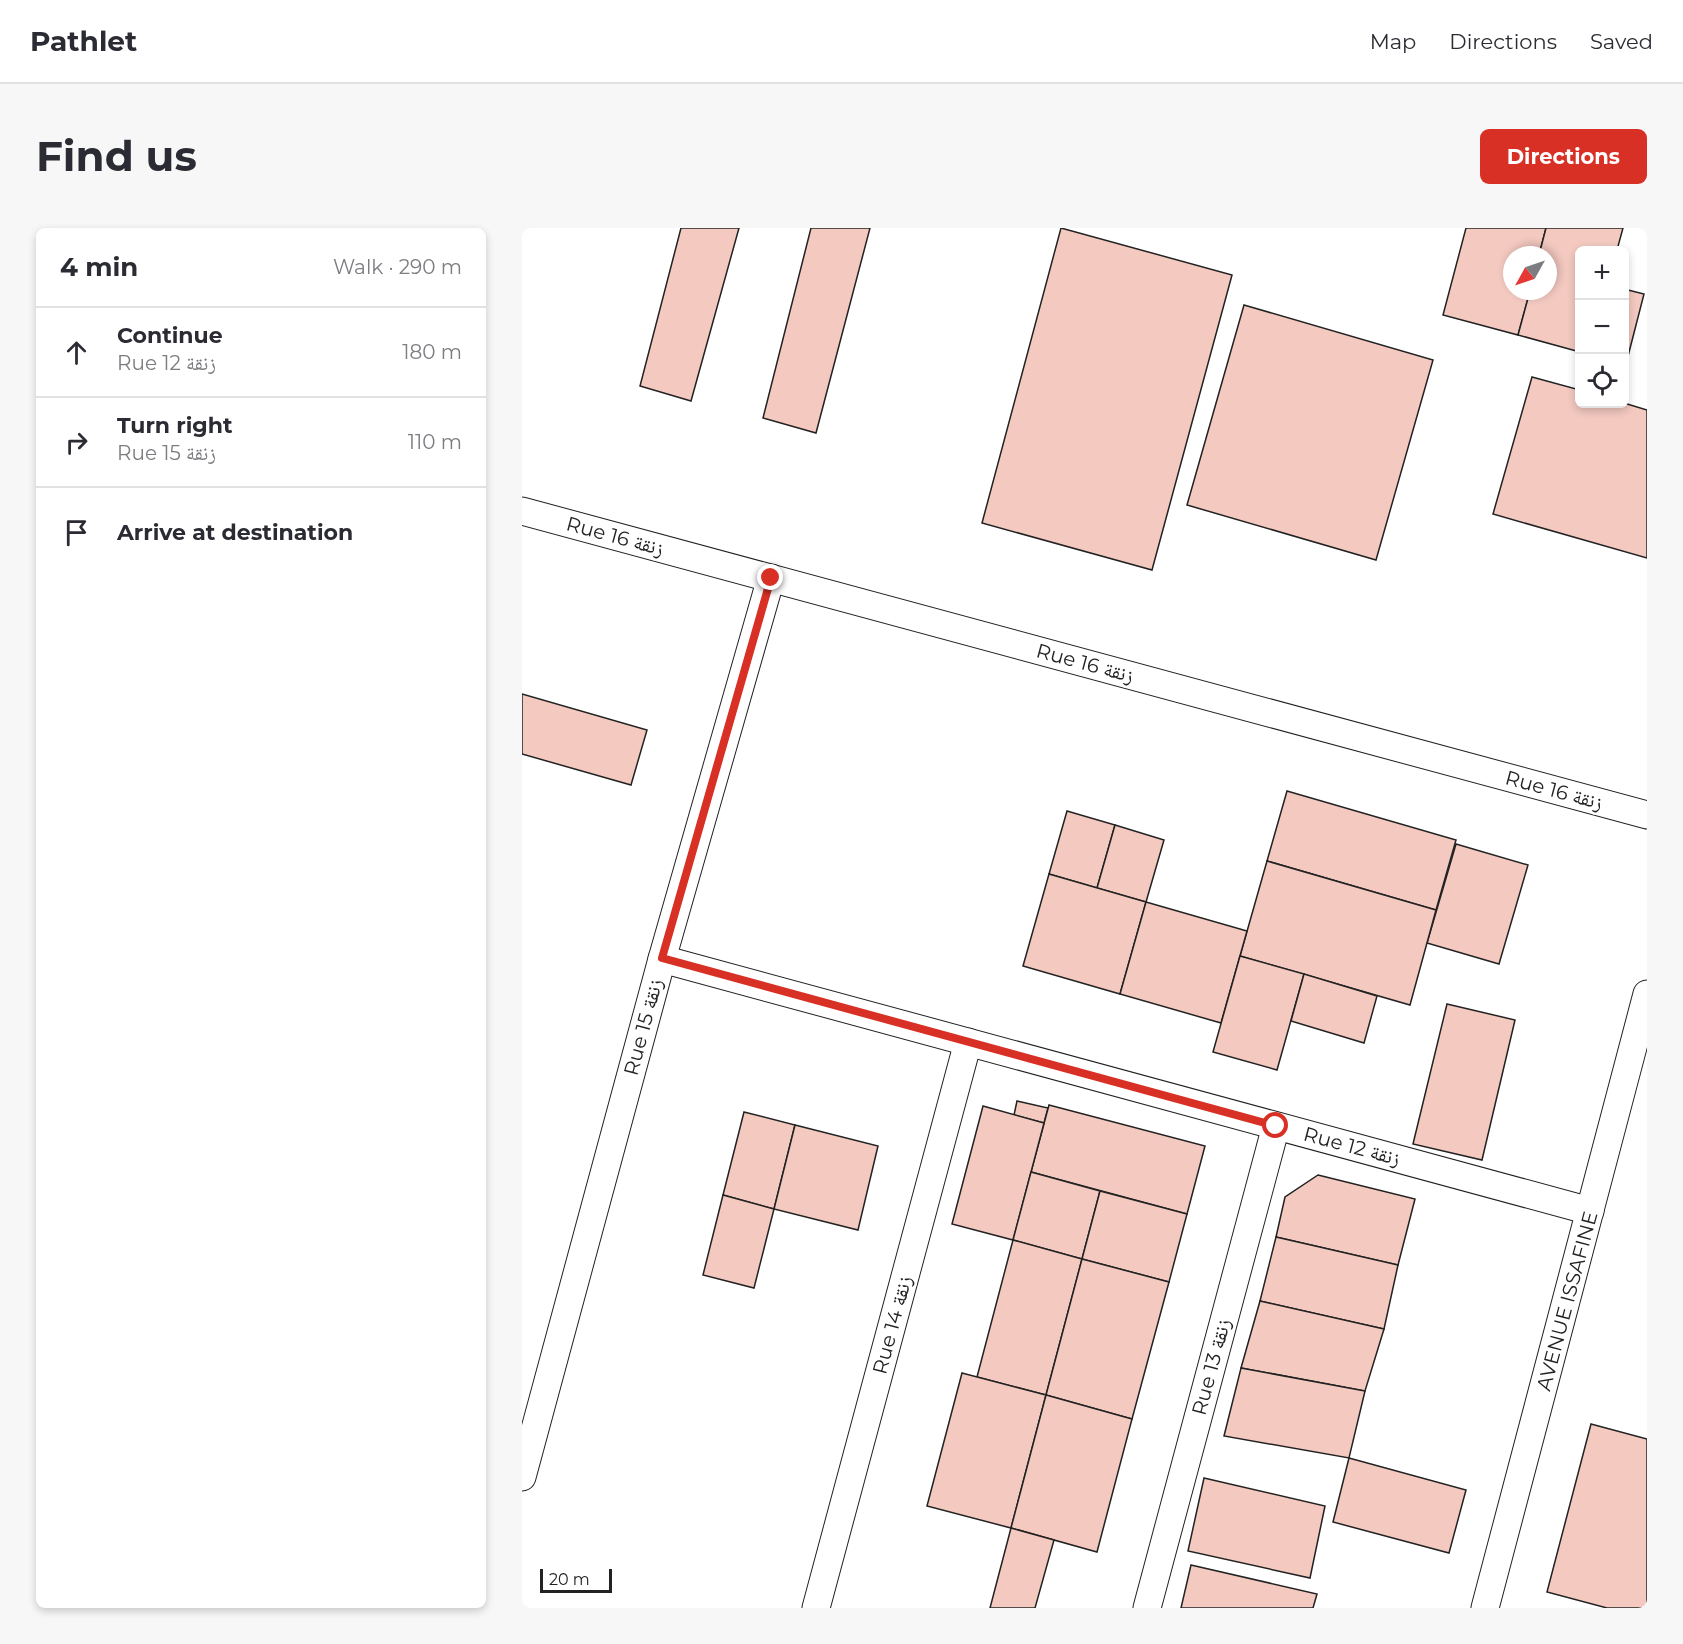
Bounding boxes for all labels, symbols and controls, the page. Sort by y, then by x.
text: Pathlet [30,24,137,58]
text: Map [1370,29,1416,54]
text: Directions [1449,29,1557,54]
text: Saved [1590,29,1653,54]
button: Directions [1480,129,1647,184]
text: Find us [36,130,197,182]
north arrow [1503,246,1557,300]
map controls [1575,246,1629,408]
button: + [1575,246,1629,300]
text: 4 min [60,251,138,283]
text: Walk · 290 m [333,255,462,279]
button: − [1575,300,1629,354]
text: Continue [117,322,223,349]
icon: ahead [60,336,93,369]
text: 180 m [402,340,462,364]
text: Rue 12 زنقة [117,351,216,375]
button: locate [1575,354,1629,408]
text: Turn right [117,412,232,439]
icon: right [60,426,93,459]
text: 110 m [408,430,462,454]
text: Rue 15 زنقة [117,441,216,465]
street label: Rue 16 زنقة [564,511,666,561]
icon: arrive [60,516,93,549]
text: Arrive at destination [117,519,353,546]
route end [757,564,783,590]
street label: Rue 16 زنقة [1034,638,1136,688]
street label: Rue 16 زنقة [1503,765,1605,815]
street label: Rue 15 زنقة [619,976,667,1078]
route start [1262,1112,1288,1138]
street label: Rue 12 زنقة [1301,1122,1403,1170]
street label: AVENUE ISSAFINE [1532,1209,1602,1393]
street label: Rue 14 زنقة [867,1273,917,1377]
street label: Rue 13 زنقة [1187,1316,1235,1418]
scale bar [540,1566,612,1594]
text: 20 m [549,1570,590,1589]

